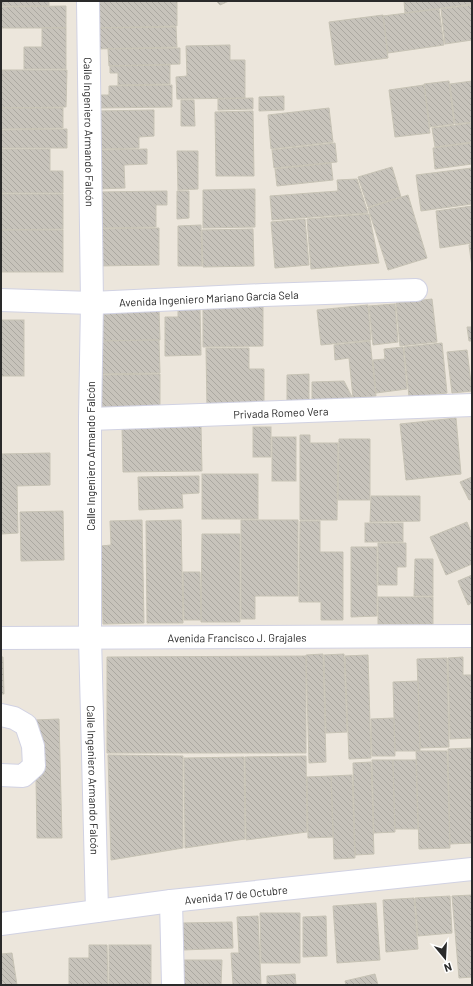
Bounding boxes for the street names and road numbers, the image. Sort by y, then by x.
street label: Calle Ingeniero Armando Falcón [82,57,97,207]
street label: Avenida Ingeniero Mariano García Sela [119,287,299,308]
street label: Calle Ingeniero Armando Falcón [84,381,97,531]
street label: Privada Romeo Vera [233,404,329,420]
street label: Avenida Francisco J. Grajales [167,630,307,644]
street label: Calle Ingeniero Armando Falcón [85,705,102,855]
street label: Avenida 17 de Octubre [184,882,288,906]

